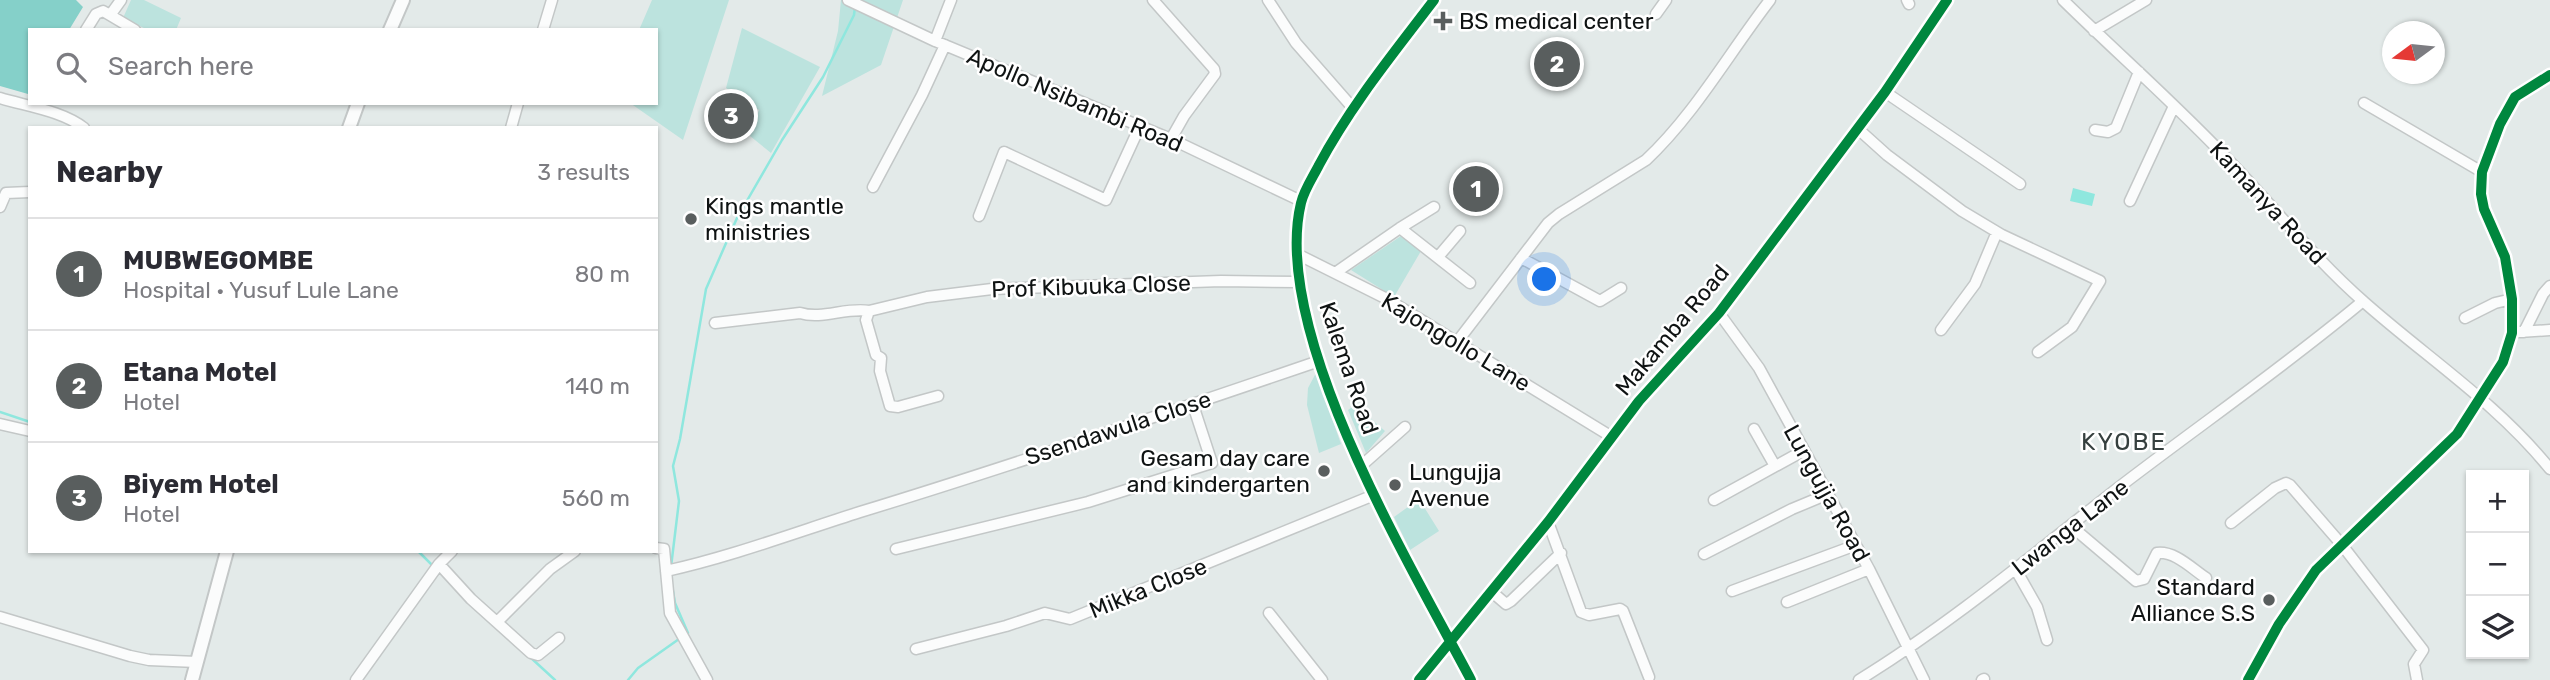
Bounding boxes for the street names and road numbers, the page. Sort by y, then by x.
street label: Apollo Nsibambi Road [963,42,1187,158]
street label: Kamanya Road [2204,136,2332,270]
street label: Makamba Road [1609,259,1735,401]
street label: Prof Kibuuka Close [991,269,1191,303]
street label: Kajongollo Lane [1376,286,1536,398]
street label: Kalema Road [1313,298,1385,438]
street label: Ssendawula Close [1021,385,1215,471]
street label: Lungujja Road [1778,419,1876,567]
street label: Lwanga Lane [2006,473,2134,581]
street label: Mikka Close [1085,552,1211,624]

